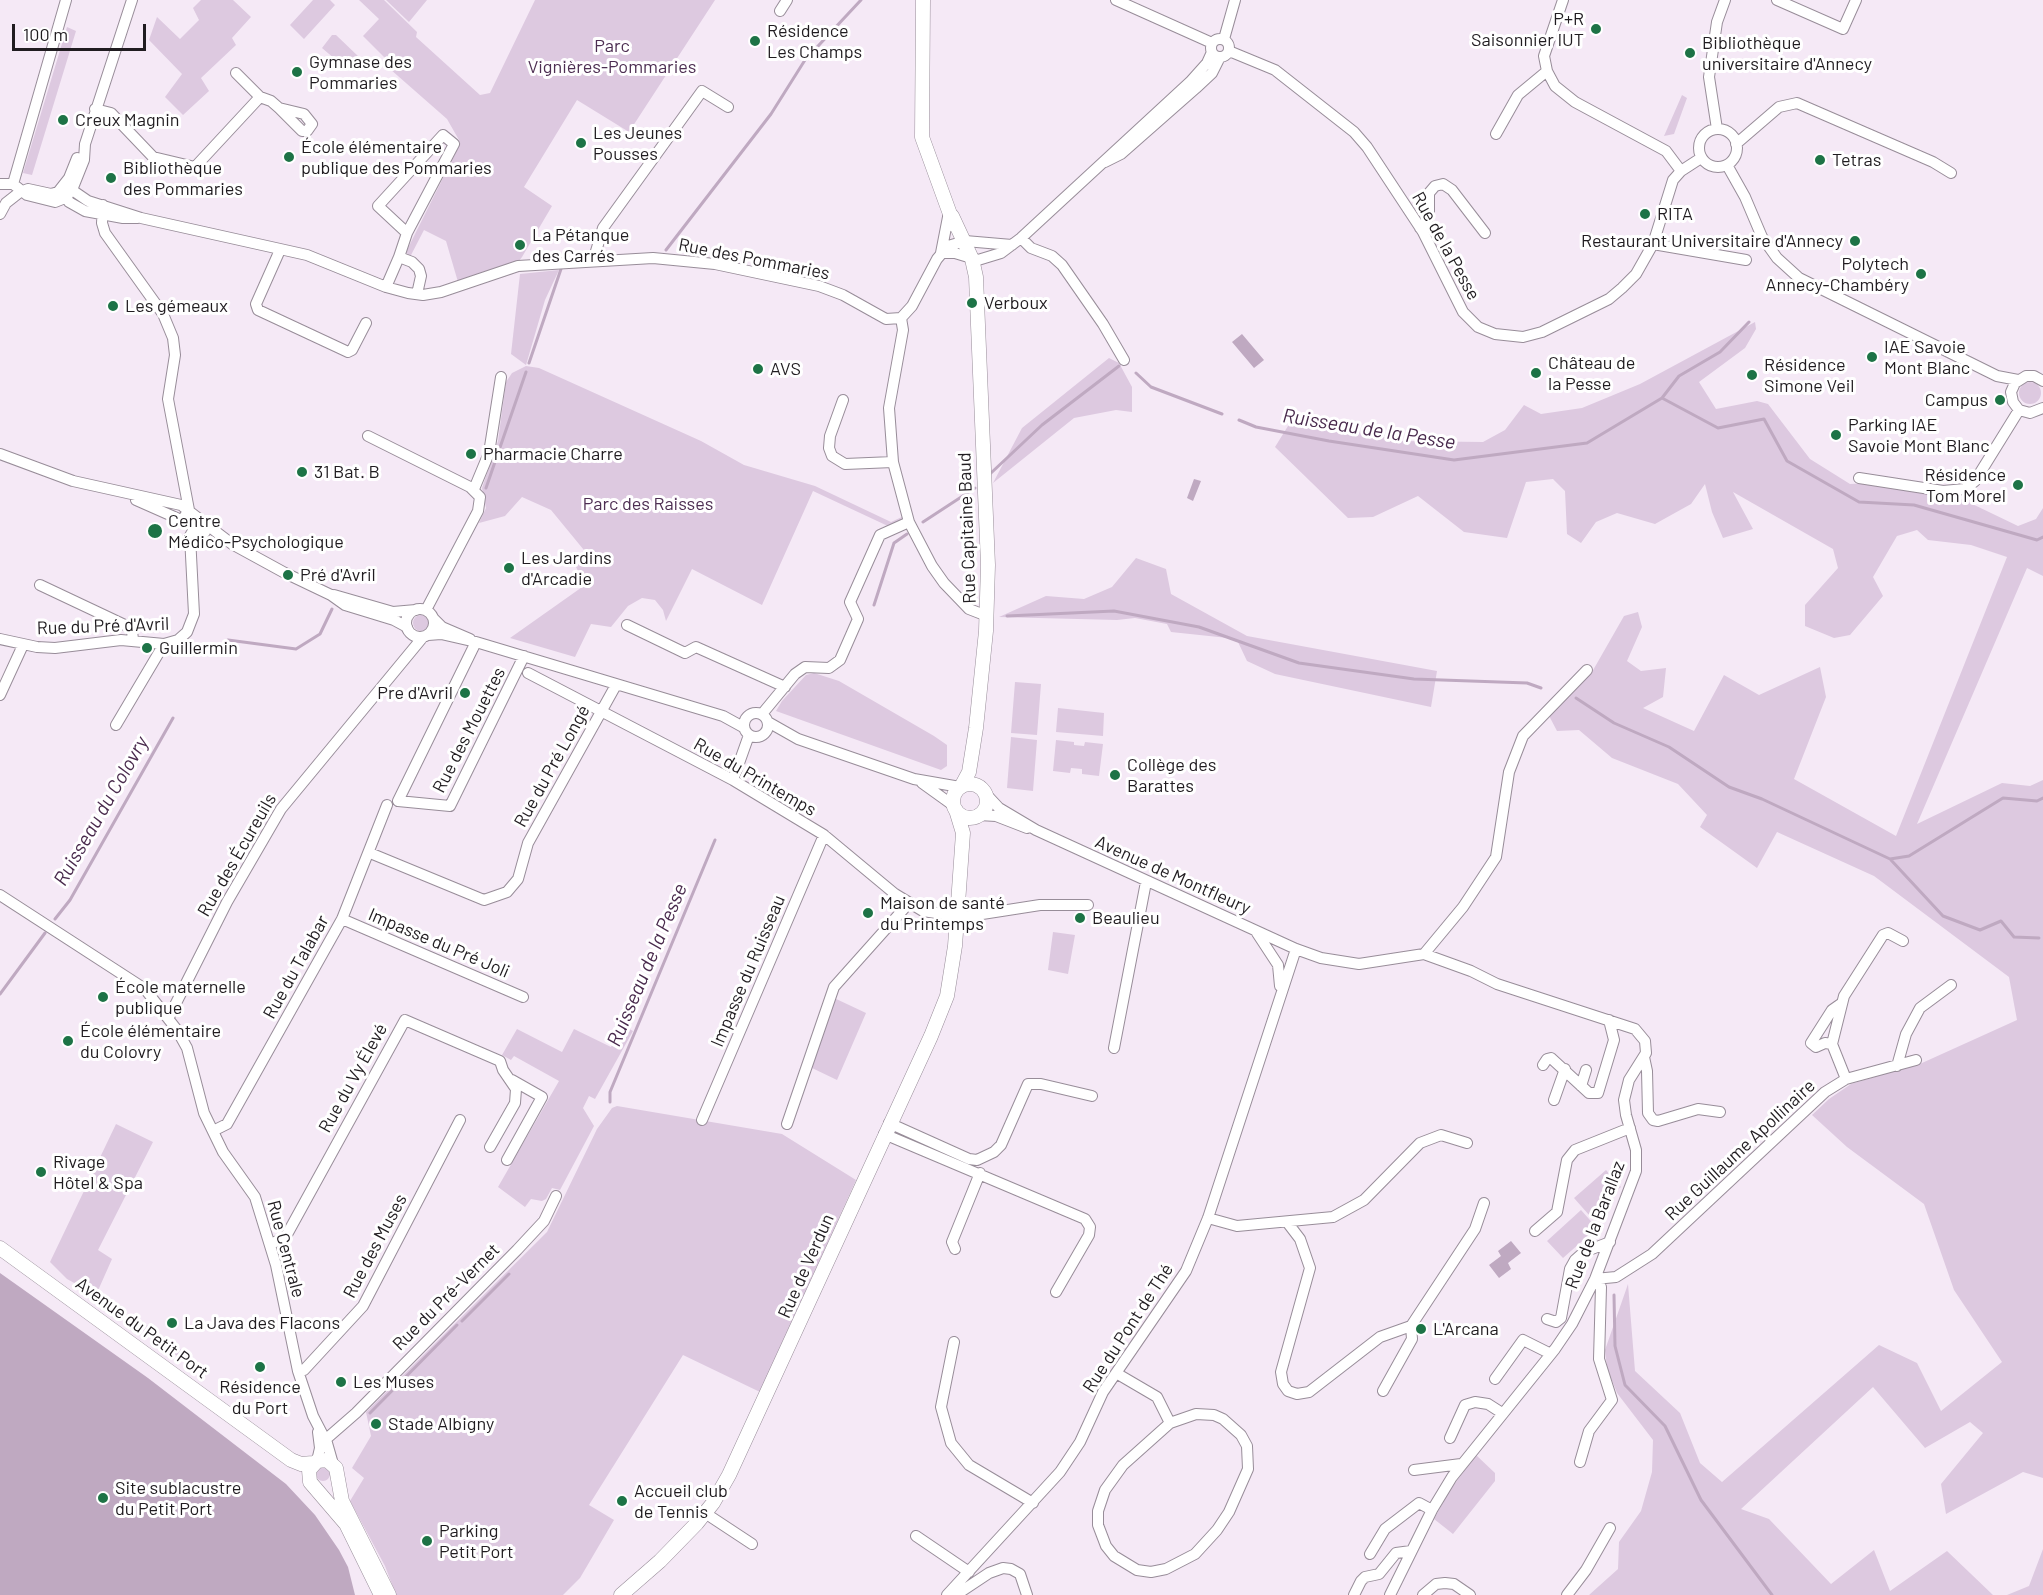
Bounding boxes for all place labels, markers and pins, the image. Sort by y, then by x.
place label: P+R Saisonnier IUT [1471,8,1584,50]
place label: Résidence Les Champs [767,20,862,63]
marker: P+R Saisonnier IUT [1589,22,1603,36]
place label: Bibliothèque universitaire d'Annecy [1702,32,1872,74]
marker: Résidence Les Champs [748,34,762,48]
marker: Bibliothèque universitaire d'Annecy [1683,46,1697,60]
place label: Gymnase des Pommaries [309,51,412,94]
marker: Gymnase des Pommaries [290,65,304,79]
place label: Creux Magnin [75,109,180,131]
marker: Creux Magnin [56,113,70,127]
place label: Les Jeunes Pousses [593,122,682,164]
place label: École élémentaire publique des Pommaries [301,136,492,178]
marker: Les Jeunes Pousses [574,136,588,150]
place label: Tetras [1832,149,1881,171]
marker: École élémentaire publique des Pommaries [282,150,296,164]
marker: Tetras [1813,153,1827,167]
place label: Bibliothèque des Pommaries [123,157,243,200]
marker: Bibliothèque des Pommaries [104,171,118,185]
place label: RITA [1657,203,1693,225]
marker: RITA [1638,207,1652,221]
place label: La Pétanque des Carrés [532,224,629,266]
place label: Restaurant Universitaire d'Annecy [1581,230,1843,252]
marker: Restaurant Universitaire d'Annecy [1848,234,1862,248]
marker: La Pétanque des Carrés [513,238,527,252]
place label: Polytech Annecy-Chambéry [1766,253,1909,296]
marker: Polytech Annecy-Chambéry [1914,267,1928,281]
place label: Verboux [984,292,1048,314]
place label: Les gémeaux [125,295,228,317]
marker: Verboux [965,296,979,310]
marker: Les gémeaux [106,299,120,313]
place label: IAE Savoie Mont Blanc [1884,336,1970,378]
marker: IAE Savoie Mont Blanc [1865,350,1879,364]
place label: Château de la Pesse [1548,352,1635,394]
place label: Résidence Simone Veil [1764,354,1854,397]
place label: AVS [770,358,801,380]
marker: AVS [751,362,765,376]
marker: Château de la Pesse [1529,366,1543,380]
marker: Résidence Simone Veil [1745,368,1759,382]
place label: Campus [1925,389,1988,411]
marker: Campus [1993,393,2007,407]
place label: Parking IAE Savoie Mont Blanc [1848,414,1989,456]
marker: Parking IAE Savoie Mont Blanc [1829,428,1843,442]
place label: Pharmacie Charre [483,443,623,465]
marker: Pharmacie Charre [464,447,478,461]
place label: 31 Bat. B [314,461,380,483]
place label: Résidence Tom Morel [1924,464,2006,506]
marker: 31 Bat. B [295,465,309,479]
marker: Résidence Tom Morel [2011,478,2025,492]
place label: Centre Médico-Psychologique [168,510,344,552]
marker: Centre Médico-Psychologique [146,522,164,540]
place label: Les Jardins d'Arcadie [521,547,612,590]
marker: Les Jardins d'Arcadie [502,561,516,575]
place label: Pré d'Avril [300,564,376,586]
marker: Pré d'Avril [281,568,295,582]
place label: Guillermin [159,637,238,659]
marker: Guillermin [140,641,154,655]
place label: Pre d'Avril [377,682,453,704]
marker: Pre d'Avril [458,686,472,700]
place label: Collège des Barattes [1127,754,1216,796]
marker: Collège des Barattes [1108,768,1122,782]
place label: Maison de santé du Printemps [880,892,1005,934]
marker: Maison de santé du Printemps [861,906,875,920]
place label: Beaulieu [1092,907,1160,929]
marker: Beaulieu [1073,911,1087,925]
place label: École maternelle publique [115,976,246,1018]
marker: École maternelle publique [96,990,110,1004]
place label: École élémentaire du Colovry [80,1020,221,1062]
marker: École élémentaire du Colovry [61,1034,75,1048]
place label: Rivage Hôtel & Spa [53,1151,143,1194]
marker: Rivage Hôtel & Spa [34,1165,48,1179]
place label: La Java des Flacons [184,1312,340,1334]
marker: La Java des Flacons [165,1316,179,1330]
place label: L'Arcana [1433,1318,1499,1340]
marker: L'Arcana [1414,1322,1428,1336]
marker: Résidence du Port [253,1360,267,1374]
place label: Les Muses [353,1371,434,1393]
marker: Les Muses [334,1375,348,1389]
place label: Résidence du Port [219,1376,301,1418]
place label: Stade Albigny [388,1413,494,1435]
marker: Stade Albigny [369,1417,383,1431]
place label: Site sublacustre du Petit Port [115,1477,241,1520]
place label: Accueil club de Tennis [634,1480,728,1522]
marker: Site sublacustre du Petit Port [96,1491,110,1505]
marker: Accueil club de Tennis [615,1494,629,1508]
place label: Parking Petit Port [439,1520,514,1562]
marker: Parking Petit Port [420,1534,434,1548]

